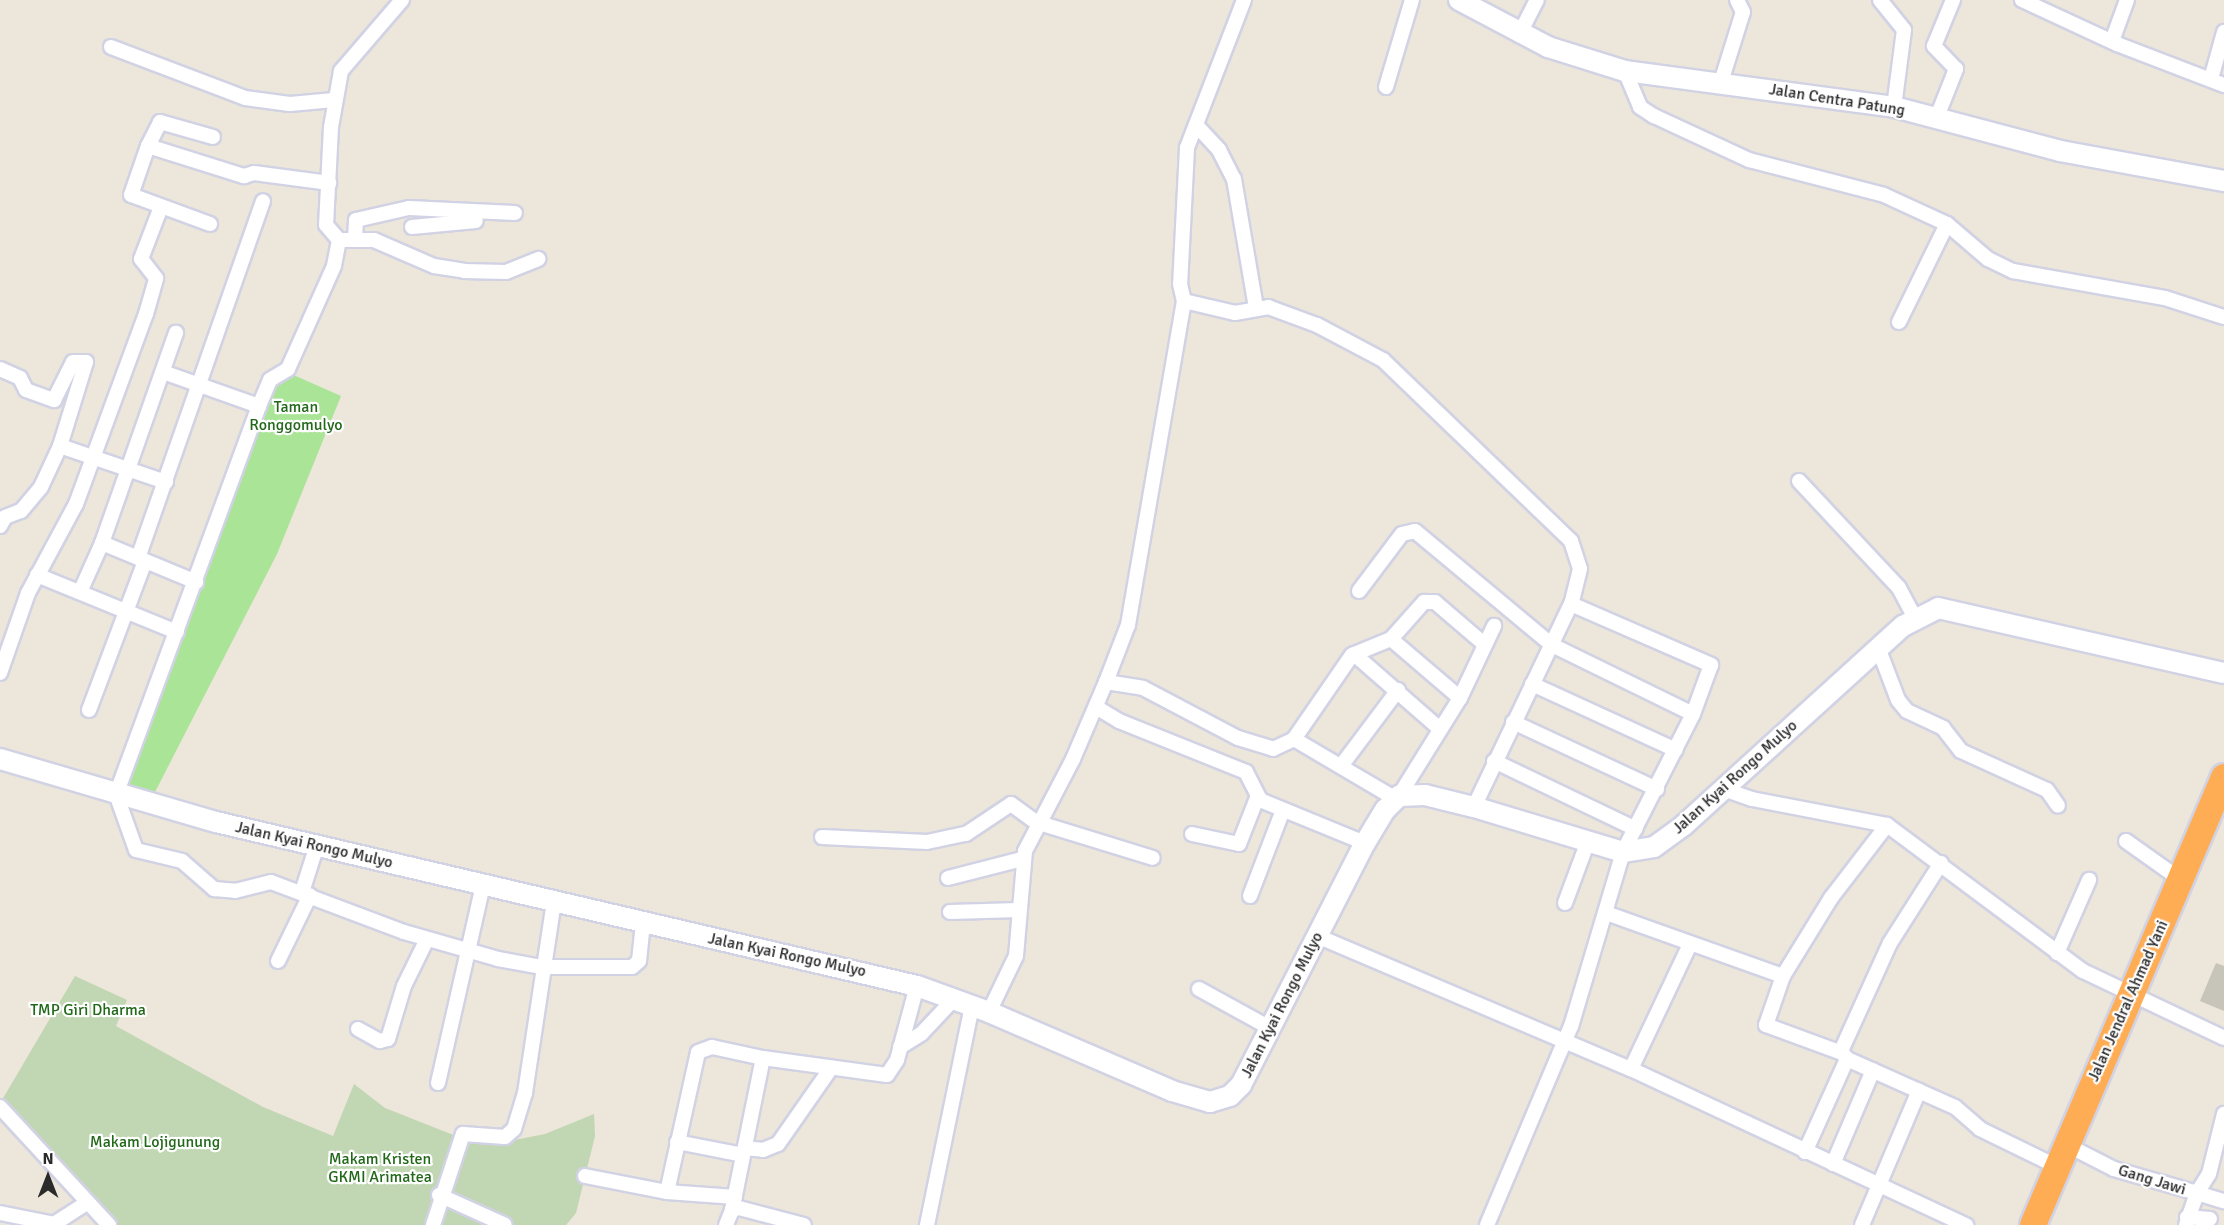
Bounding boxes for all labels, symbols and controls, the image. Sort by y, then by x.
street label: Jalan Centra Patung [1768,80,1906,120]
park label: Taman Ronggomulyo [249,397,343,435]
street label: Jalan Kyai Rongo Mulyo [1669,716,1801,838]
street label: Jalan Kyai Rongo Mulyo [233,818,395,872]
street label: Jalan Jendral Ahmad Yani [2084,918,2172,1084]
street label: Jalan Kyai Rongo Mulyo [706,929,868,981]
street label: Jalan Kyai Rongo Mulyo [1237,929,1327,1081]
park label: TMP Giri Dharma [30,1000,146,1020]
park label: Makam Lojigunung [90,1132,220,1152]
north arrow [18,1147,78,1207]
text: N [42,1149,54,1169]
park label: Makam Kristen GKMI Arimatea [328,1149,432,1187]
street label: Gang Jawi [2116,1161,2188,1199]

